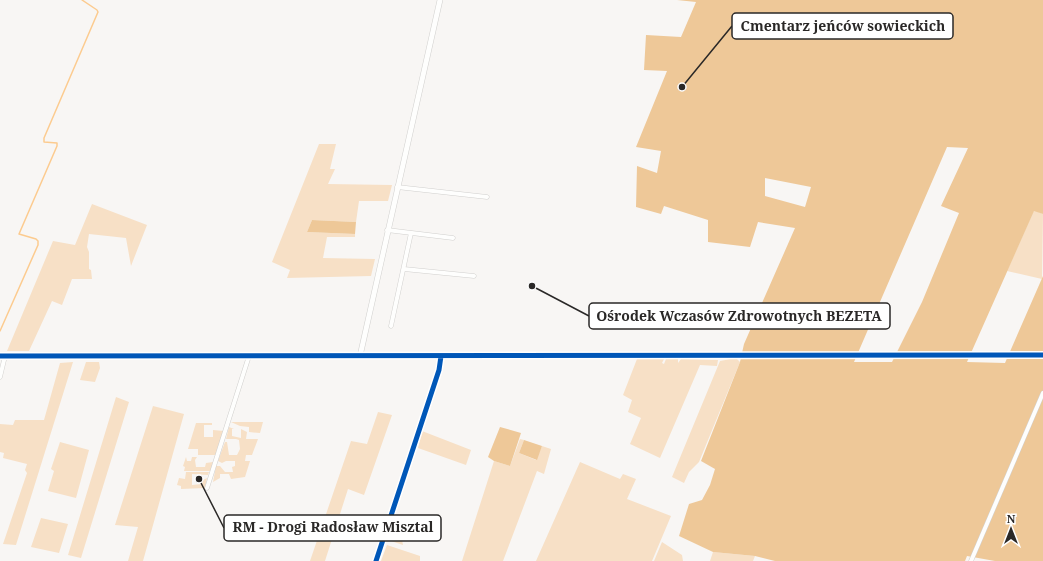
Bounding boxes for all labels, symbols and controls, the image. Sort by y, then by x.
callout: Cmentarz jeńców sowieckich [732,13,953,39]
text: Cmentarz jeńców sowieckich [741,16,945,35]
callout: Ośrodek Wczasów Zdrowotnych BEZETA [589,303,890,329]
text: Ośrodek Wczasów Zdrowotnych BEZETA [596,306,882,325]
north arrow [991,509,1031,549]
text: N [1007,511,1016,526]
callout: RM - Drogi Radosław Misztal [224,515,441,541]
text: RM - Drogi Radosław Misztal [232,517,434,536]

